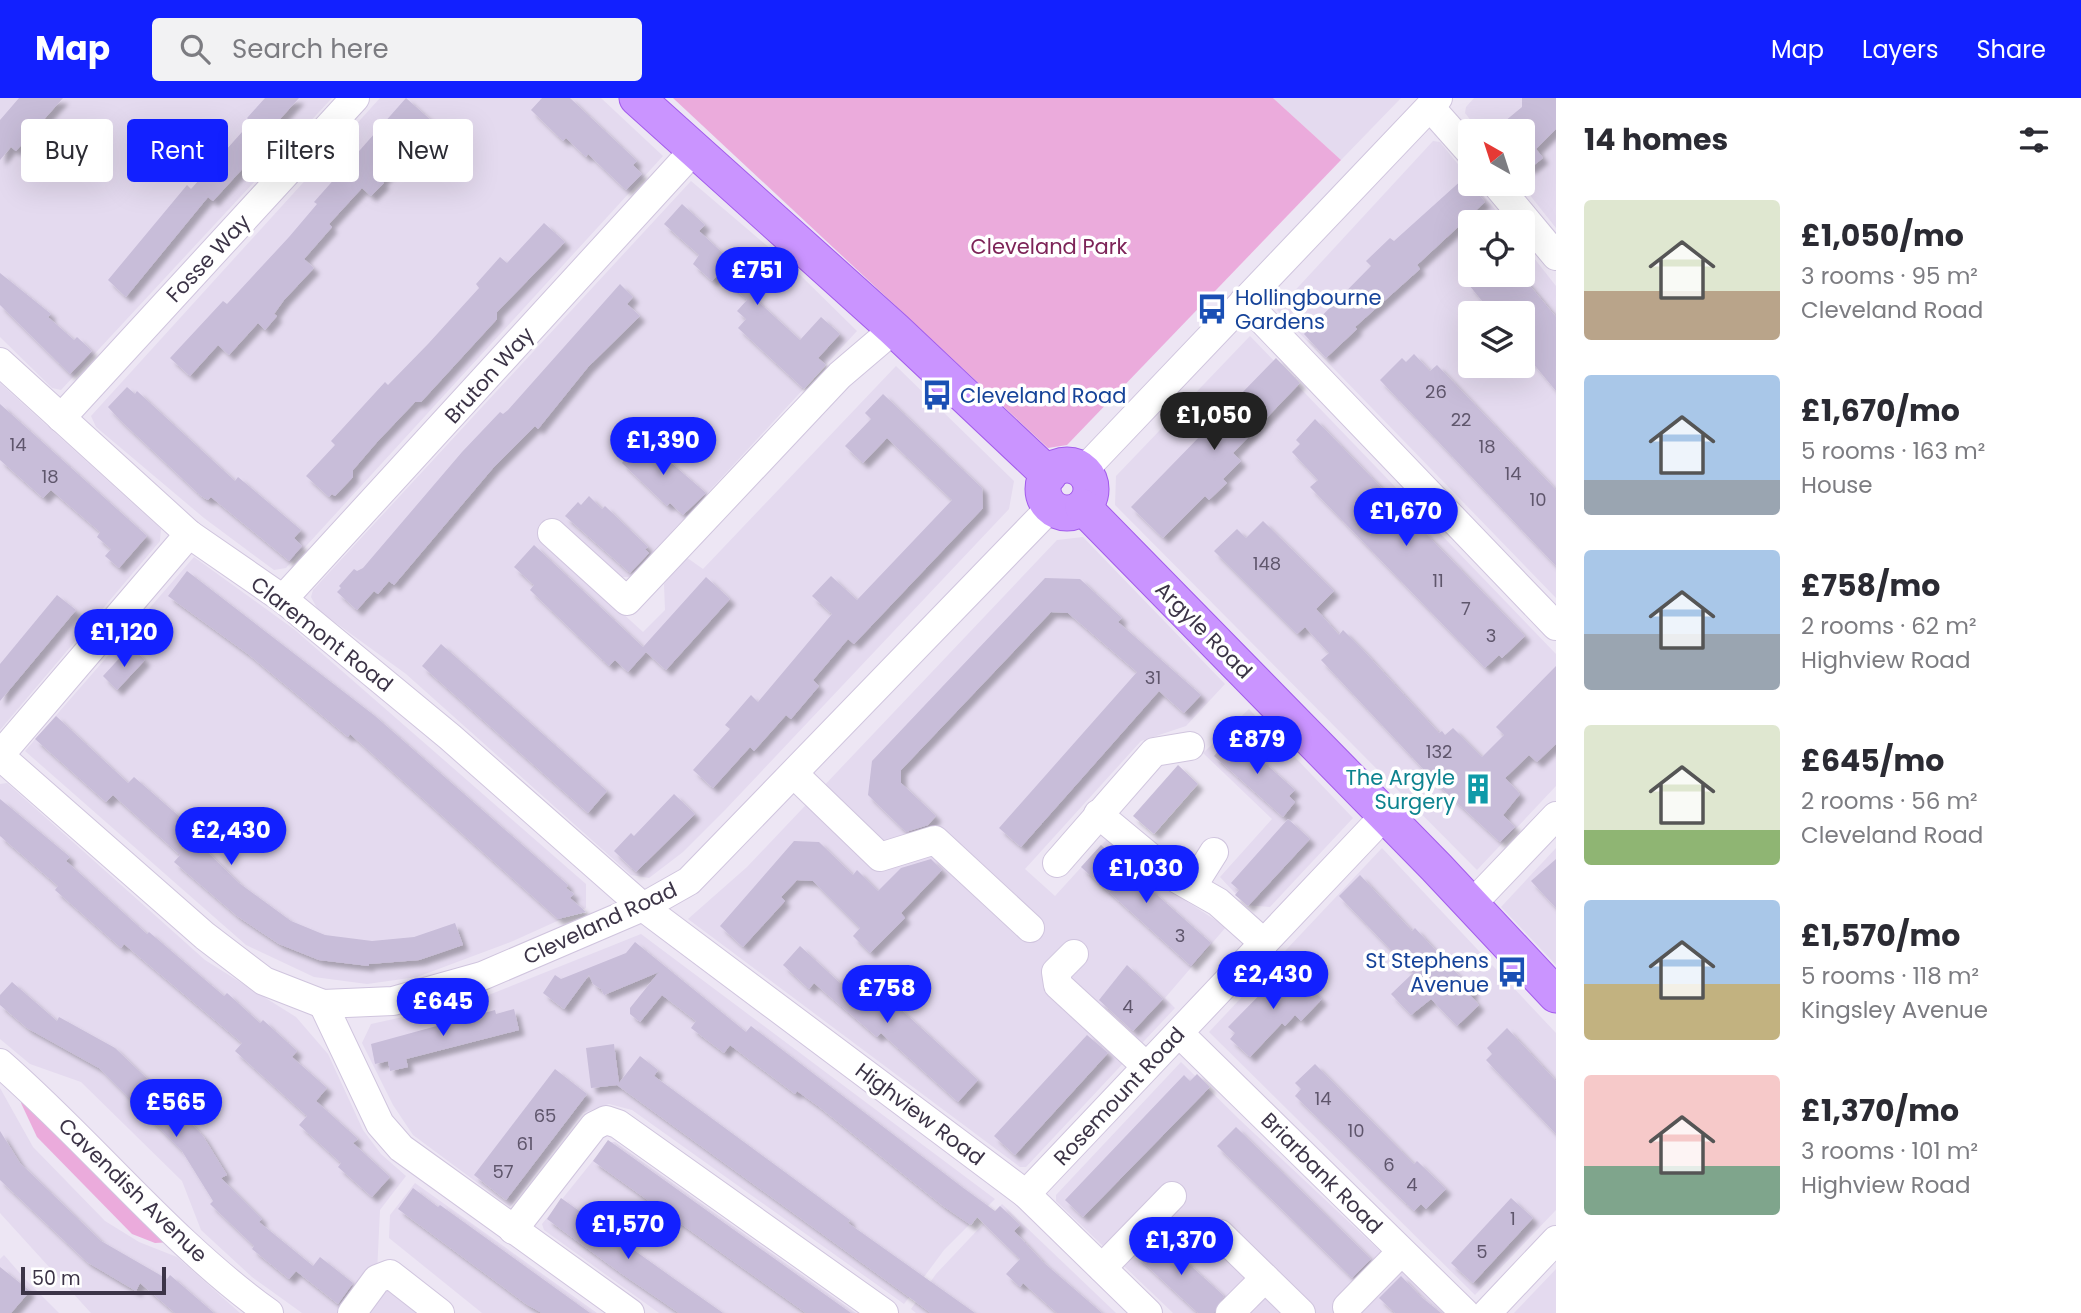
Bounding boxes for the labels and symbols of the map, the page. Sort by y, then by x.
north arrow [1458,119,1535,196]
street label: Fosse Way [160,207,257,309]
park label: Cleveland Park [971,232,1128,261]
pin: £751 [716,248,798,307]
place label: Hollingbourne Gardens [1235,283,1381,336]
bus stop icon: Hollingbourne Gardens [1195,292,1229,326]
street label: Bruton Way [438,320,540,430]
bus stop icon: Cleveland Road [920,378,954,412]
house number: 26 [1425,379,1447,404]
place label: Cleveland Road [960,381,1126,410]
pin: £1,050 [1157,392,1271,452]
house number: 22 [1451,407,1471,432]
pin: £1,390 [606,418,720,477]
house number: 14 [9,432,27,457]
house number: 18 [1478,434,1496,459]
house number: 14 [1504,461,1522,486]
house number: 18 [41,464,59,489]
house number: 10 [1529,487,1547,512]
pin: £1,670 [1349,489,1463,548]
house number: 148 [1253,551,1281,576]
house number: 11 [1432,568,1444,593]
street label: Claremont Road [245,569,399,699]
street label: Argyle Road [1149,575,1259,685]
house number: 7 [1461,596,1471,621]
pin: £1,120 [67,610,181,669]
house number: 3 [1486,623,1496,648]
house number: 31 [1145,665,1161,690]
pin: £879 [1216,716,1298,776]
house number: 132 [1426,739,1452,764]
place label: The Argyle Surgery [1345,763,1455,816]
building icon: The Argyle Surgery [1461,772,1495,806]
pin: £2,430 [174,808,288,867]
pin: £1,030 [1089,846,1203,905]
street label: Cleveland Road [518,875,682,971]
house number: 3 [1175,923,1185,948]
place label: St Stephens Avenue [1365,946,1489,999]
pin: £2,430 [1216,951,1330,1011]
bus stop icon: St Stephens Avenue [1495,955,1529,989]
pin: £758 [846,965,928,1025]
pin: £645 [402,978,484,1038]
house number: 4 [1122,994,1134,1019]
street label: Rosemount Road [1047,1020,1191,1172]
street label: Highview Road [849,1056,991,1172]
pin: £565 [135,1080,217,1139]
house number: 14 [1314,1086,1332,1111]
house number: 65 [534,1103,556,1128]
street label: Briarbank Road [1255,1106,1389,1240]
street label: Cavendish Avenue [52,1111,214,1269]
house number: 10 [1347,1118,1365,1143]
house number: 61 [516,1131,534,1156]
house number: 6 [1383,1152,1395,1177]
house number: 57 [492,1159,514,1184]
house number: 4 [1406,1172,1418,1197]
pin: £1,570 [571,1202,685,1261]
house number: 1 [1510,1206,1516,1231]
pin: £1,370 [1124,1218,1238,1277]
house number: 5 [1476,1239,1488,1264]
scale bar [21,1264,166,1296]

